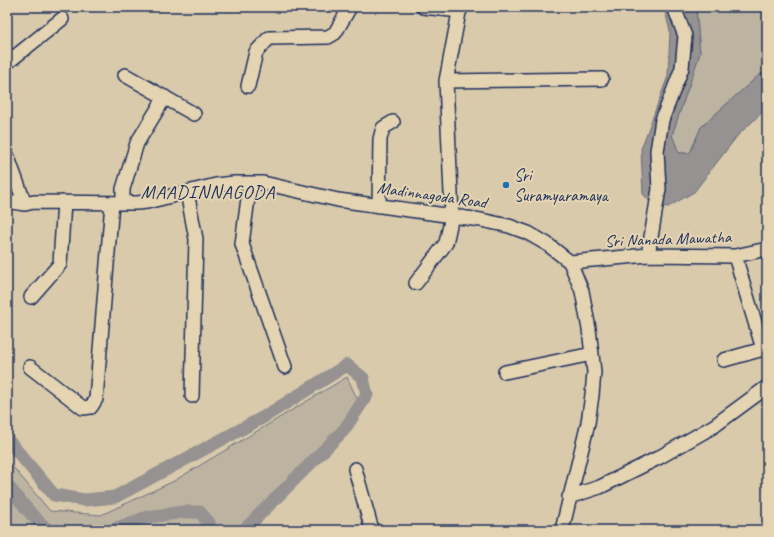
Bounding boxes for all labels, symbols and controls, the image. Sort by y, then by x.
place label: Sri Suramyaramaya [514,165,610,206]
street label: Madinnagoda Road [376,177,490,213]
district label: MAADINNAGODA [141,180,276,204]
marker: Sri Suramyaramaya [501,180,511,190]
street label: Sri Nanada Mawatha [604,226,733,252]

